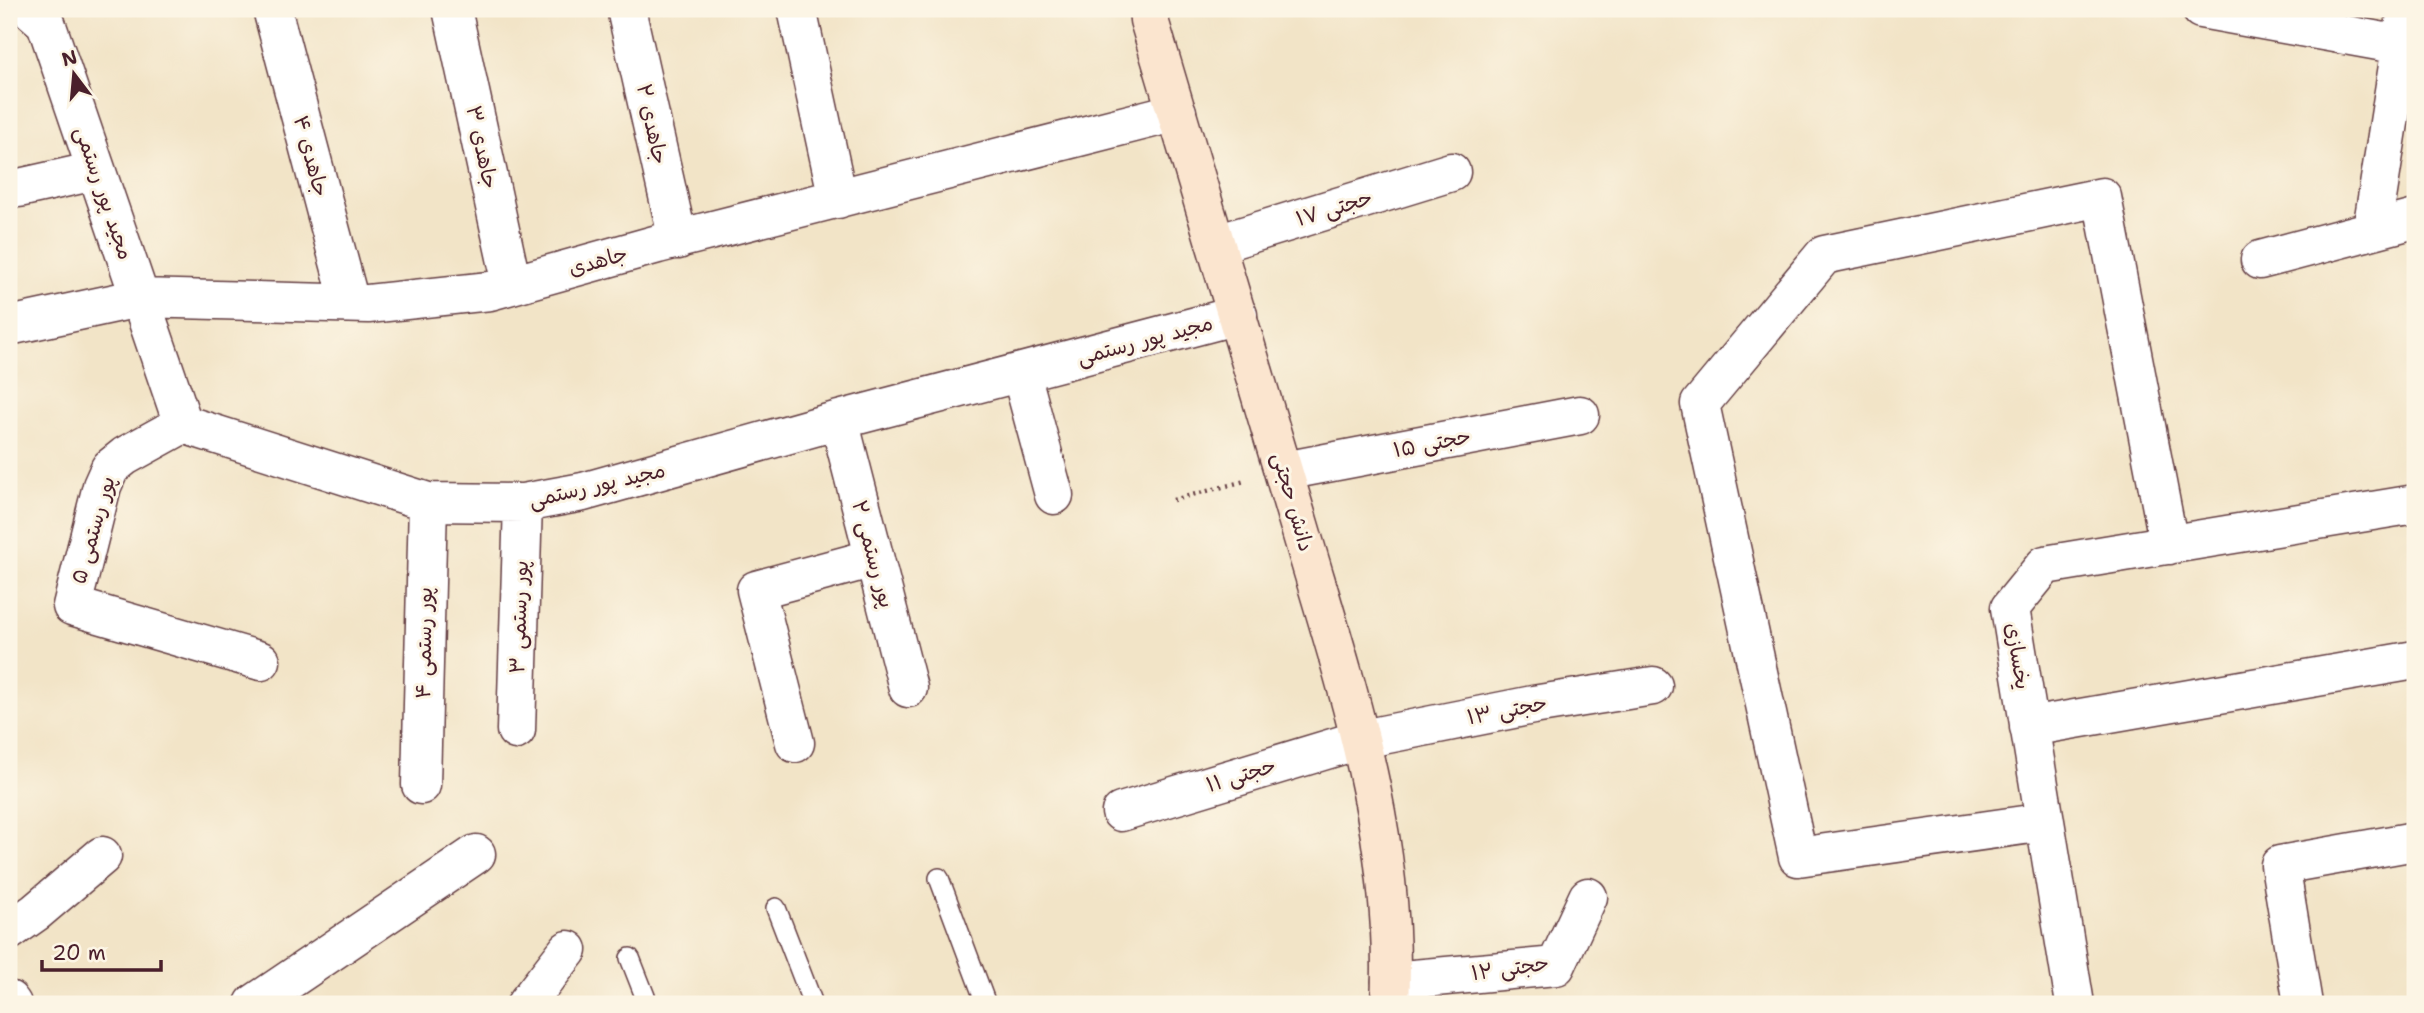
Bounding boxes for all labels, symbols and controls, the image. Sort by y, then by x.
north arrow [38,38,108,108]
text: N [59,44,80,72]
street label: جاهدی ۲ [630,81,674,167]
street label: جاهدی ۳ [460,103,504,191]
street label: جاهدی ۴ [287,112,335,200]
street label: مجید پور رستمی [68,123,140,263]
street label: حجتی ۱۷ [1292,183,1376,233]
street label: جاهدی [565,239,631,283]
street label: مجید پور رستمی [1074,308,1216,372]
street label: حجتی ۱۵ [1391,422,1473,464]
street label: دانش حجتی [1266,449,1320,555]
street label: مجید پور رستمی [526,456,668,514]
street label: پور رستمی ۵ [64,473,122,587]
street label: پور رستمی ۲ [845,497,901,611]
street label: پور رستمی ۳ [503,560,535,674]
street label: پور رستمی ۴ [409,587,439,699]
street label: یخسازی [1999,621,2037,691]
street label: حجتی ۱۳ [1465,689,1549,731]
street label: حجتی ۱۱ [1203,751,1279,799]
scale bar [42,929,161,973]
text: 20 m [52,939,106,967]
street label: حجتی ۱۲ [1469,949,1551,987]

